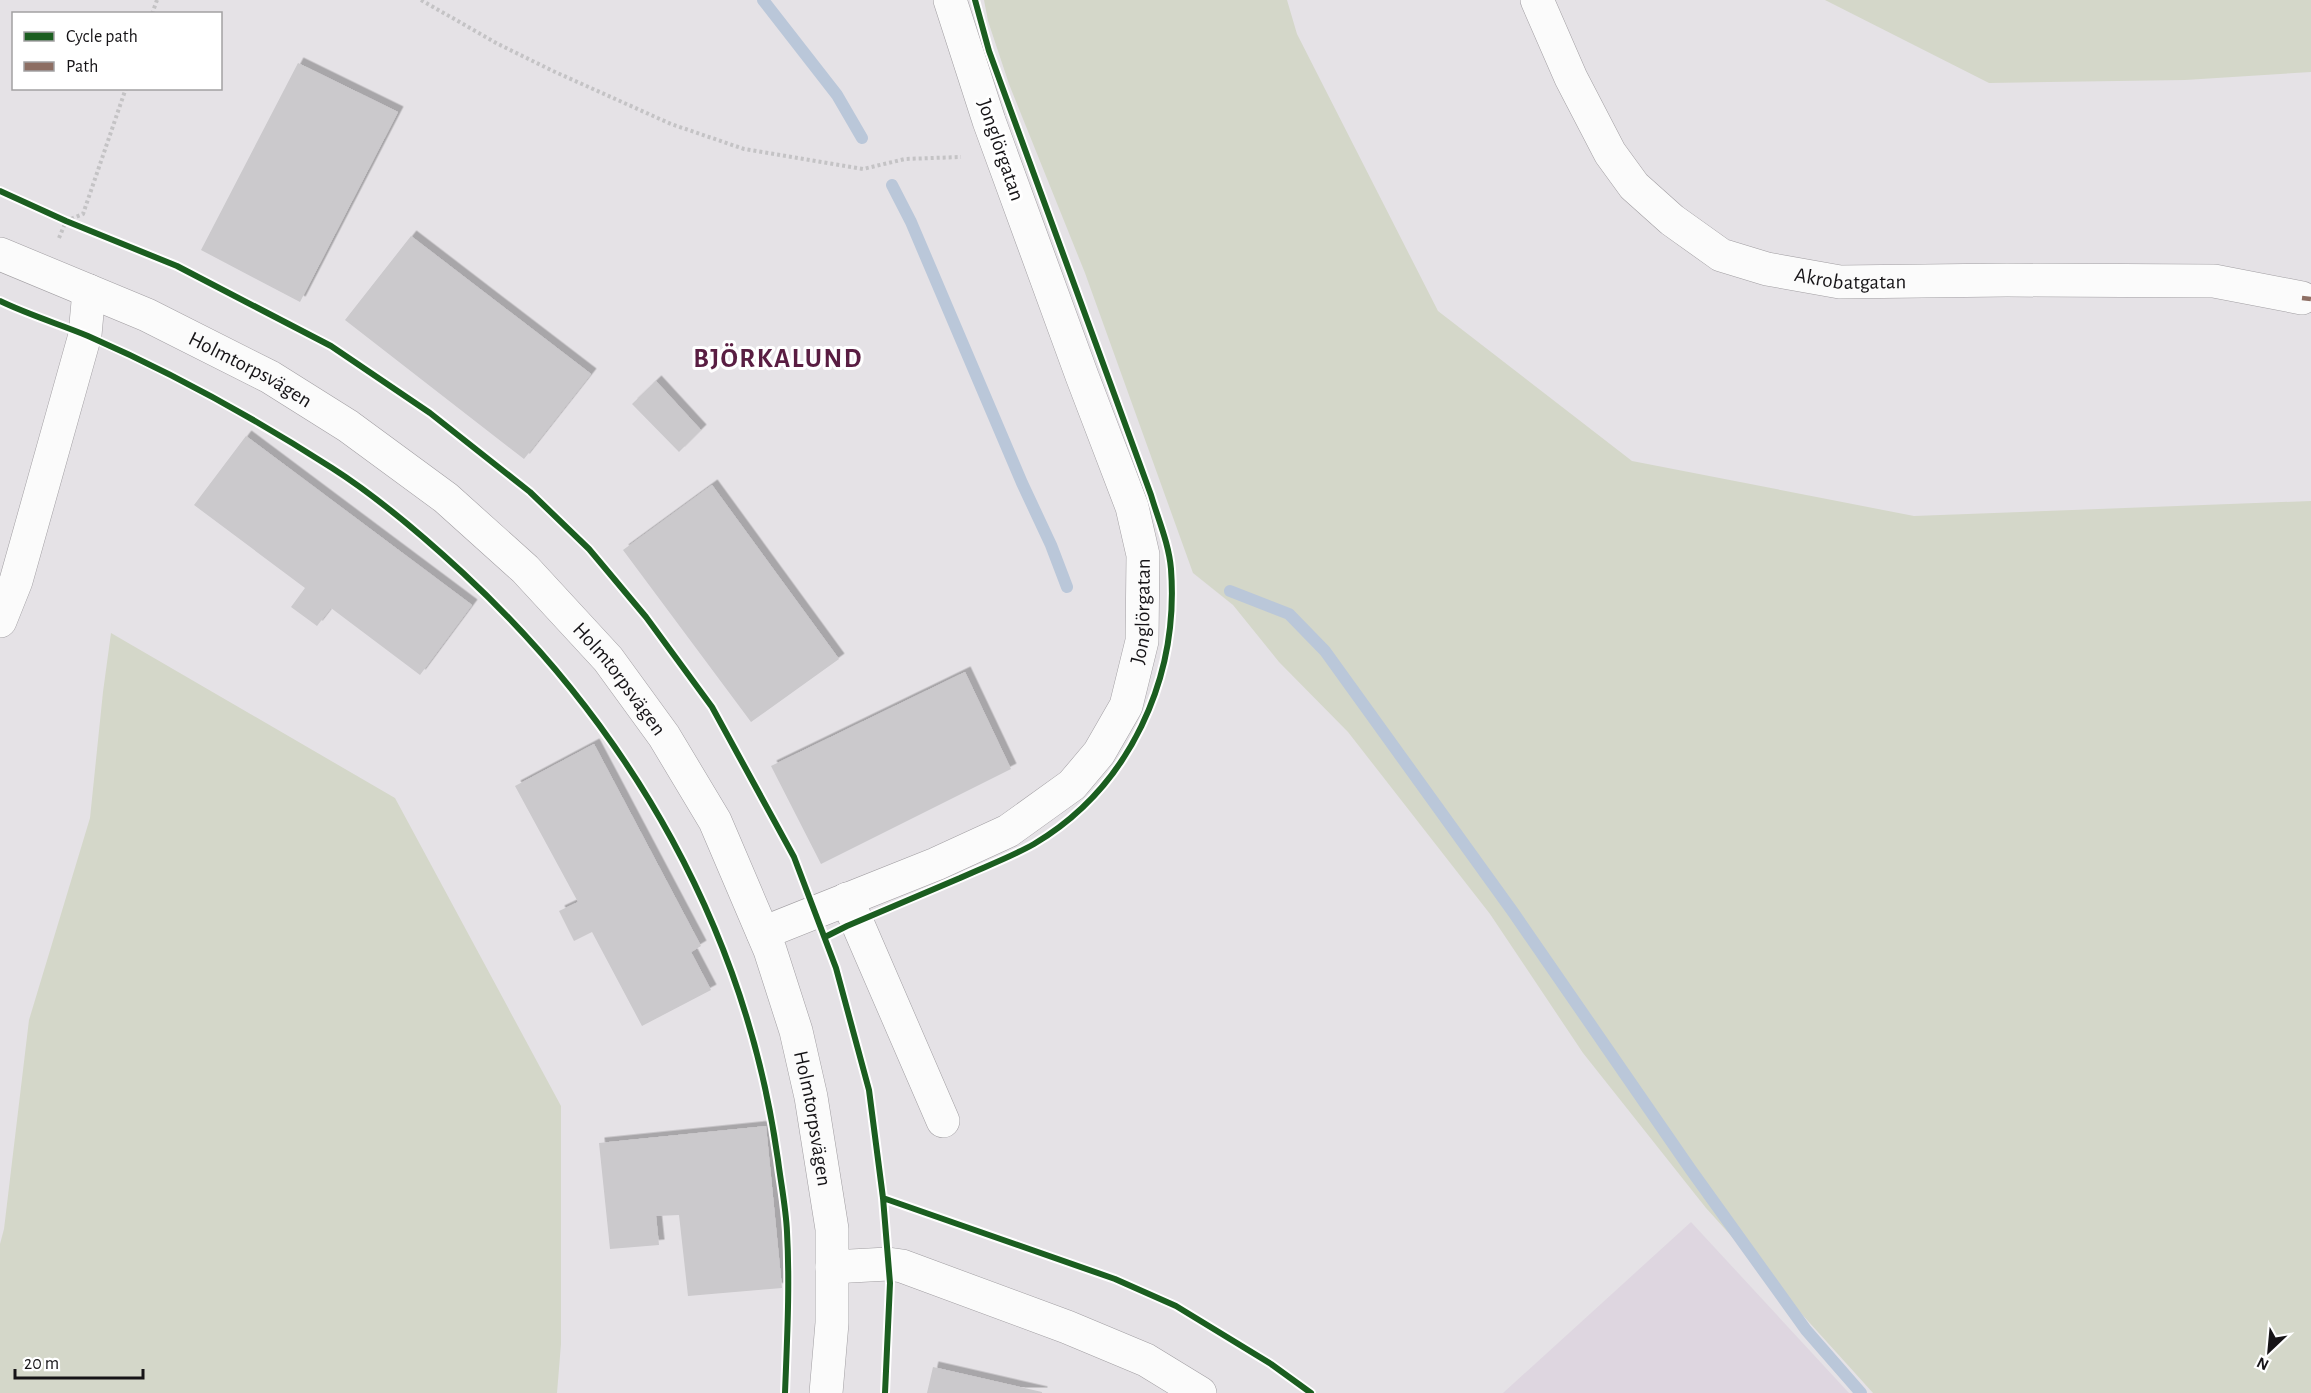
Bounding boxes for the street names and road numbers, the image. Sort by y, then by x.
street label: Jonglörgatan [974,96,1028,204]
street label: Akrobatgatan [1793,264,1906,293]
street label: Holmtorpsvägen [185,327,316,411]
street label: Jonglörgatan [1126,558,1153,666]
street label: Holmtorpsvägen [569,618,670,739]
street label: Holmtorpsvägen [790,1049,836,1187]

